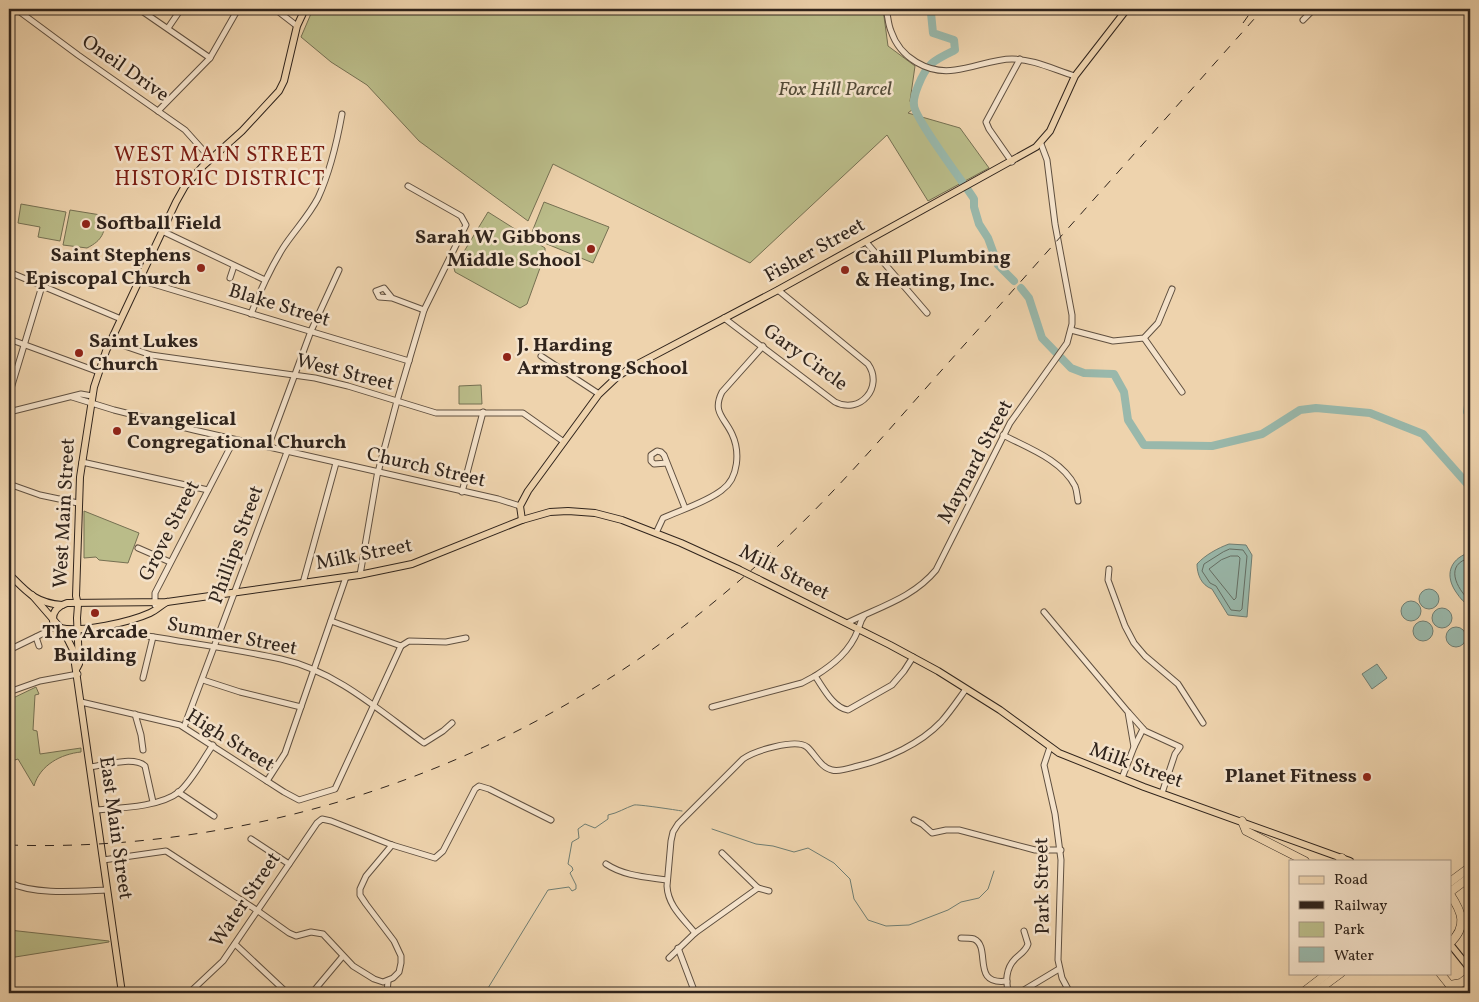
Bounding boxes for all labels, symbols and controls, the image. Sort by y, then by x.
street label: Oneil Drive [76,29,174,109]
park label: Fox Hill Parcel [778,76,892,104]
district label: WEST MAIN STREET HISTORIC DISTRICT [114,141,326,194]
place label: Softball Field [96,210,222,238]
street label: Fisher Street [759,212,871,290]
marker: Softball Field [80,218,92,230]
place label: Sarah W. Gibbons Middle School [415,224,581,275]
place label: Saint Stephens Episcopal Church [25,242,191,293]
marker: Sarah W. Gibbons Middle School [585,243,597,255]
place label: Cahill Plumbing & Heating, Inc. [855,244,1011,295]
marker: Saint Stephens Episcopal Church [195,262,207,274]
marker: Cahill Plumbing & Heating, Inc. [839,264,851,276]
street label: Blake Street [225,277,333,335]
street label: Gary Circle [757,318,853,398]
place label: Saint Lukes Church [89,328,198,379]
place label: J. Harding Armstrong School [516,332,688,383]
marker: Saint Lukes Church [73,347,85,359]
street label: West Street [293,347,397,399]
marker: J. Harding Armstrong School [501,351,513,363]
street label: Maynard Street [932,395,1020,529]
place label: Evangelical Congregational Church [127,406,347,457]
marker: Evangelical Congregational Church [111,425,123,437]
street label: West Main Street [47,437,83,589]
street label: Church Street [364,441,488,495]
street label: Grove Street [133,476,207,586]
street label: Phillips Street [203,482,271,608]
street label: Milk Street [313,532,415,578]
street label: Milk Street [734,538,834,608]
marker: The Arcade Building [89,607,101,619]
street label: Summer Street [165,611,299,663]
place label: The Arcade Building [42,619,148,670]
street label: High Street [180,703,280,779]
street label: Milk Street [1085,736,1187,796]
street label: East Main Street [91,754,139,902]
place label: Planet Fitness [1225,763,1357,791]
marker: Planet Fitness [1361,771,1373,783]
street label: Park Street [1028,837,1058,935]
street label: Water Street [204,847,288,953]
legend [1289,860,1452,974]
text: Road [1334,870,1368,891]
text: Railway [1334,896,1387,917]
text: Park [1334,920,1365,941]
text: Water [1334,946,1374,967]

